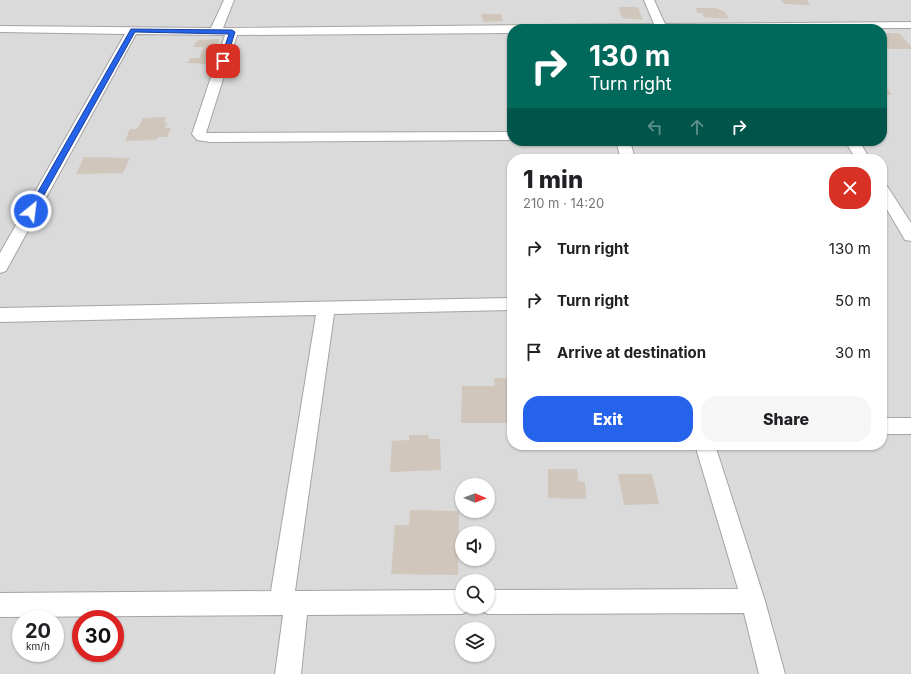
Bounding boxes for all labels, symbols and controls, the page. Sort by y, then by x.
text: 130 m [589,39,670,73]
icon: right [523,40,575,92]
pin [206,44,240,78]
icon: arrive [212,50,234,72]
text: Turn right [589,73,672,94]
icon: left [644,116,666,138]
icon: ahead [686,116,708,138]
icon: right [728,116,750,138]
text: 1 min [523,165,583,194]
button: close [829,167,871,209]
position arrow [10,190,52,232]
text: 210 m · 14:20 [523,195,604,211]
icon: right [523,237,545,259]
text: Turn right [557,239,629,258]
text: 130 m [829,239,871,258]
icon: right [523,289,545,311]
text: Turn right [557,291,629,310]
text: 50 m [835,291,871,310]
icon: arrive [523,341,545,363]
text: Arrive at destination [557,343,706,362]
text: 30 m [835,343,871,362]
button: Exit [523,396,693,442]
button: Share [701,396,871,442]
north arrow [455,478,495,518]
map controls [455,478,495,662]
button: sound [455,526,495,566]
button: search [455,574,495,614]
speed limit sign: 30 [72,610,124,662]
text: 20 [25,619,51,643]
button: layers [455,622,495,662]
text: km/h [26,640,50,652]

